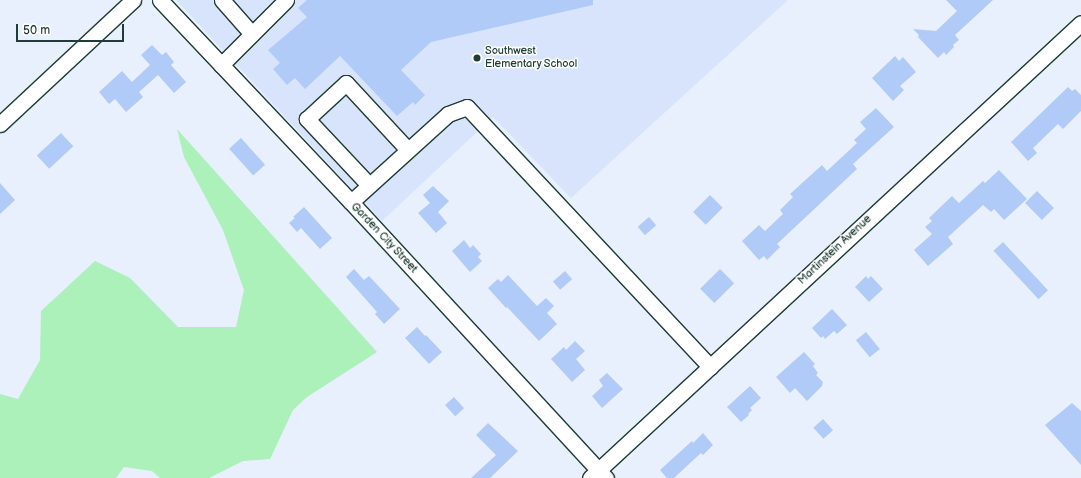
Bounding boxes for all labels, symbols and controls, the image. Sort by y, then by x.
scale bar [18,16,126,42]
text: 50 m [23,23,50,38]
place label: Southwest Elementary School [485,45,578,71]
marker: Southwest Elementary School [472,53,482,63]
street label: Garden City Street [348,200,420,276]
street label: Martinstein Avenue [796,213,874,287]

